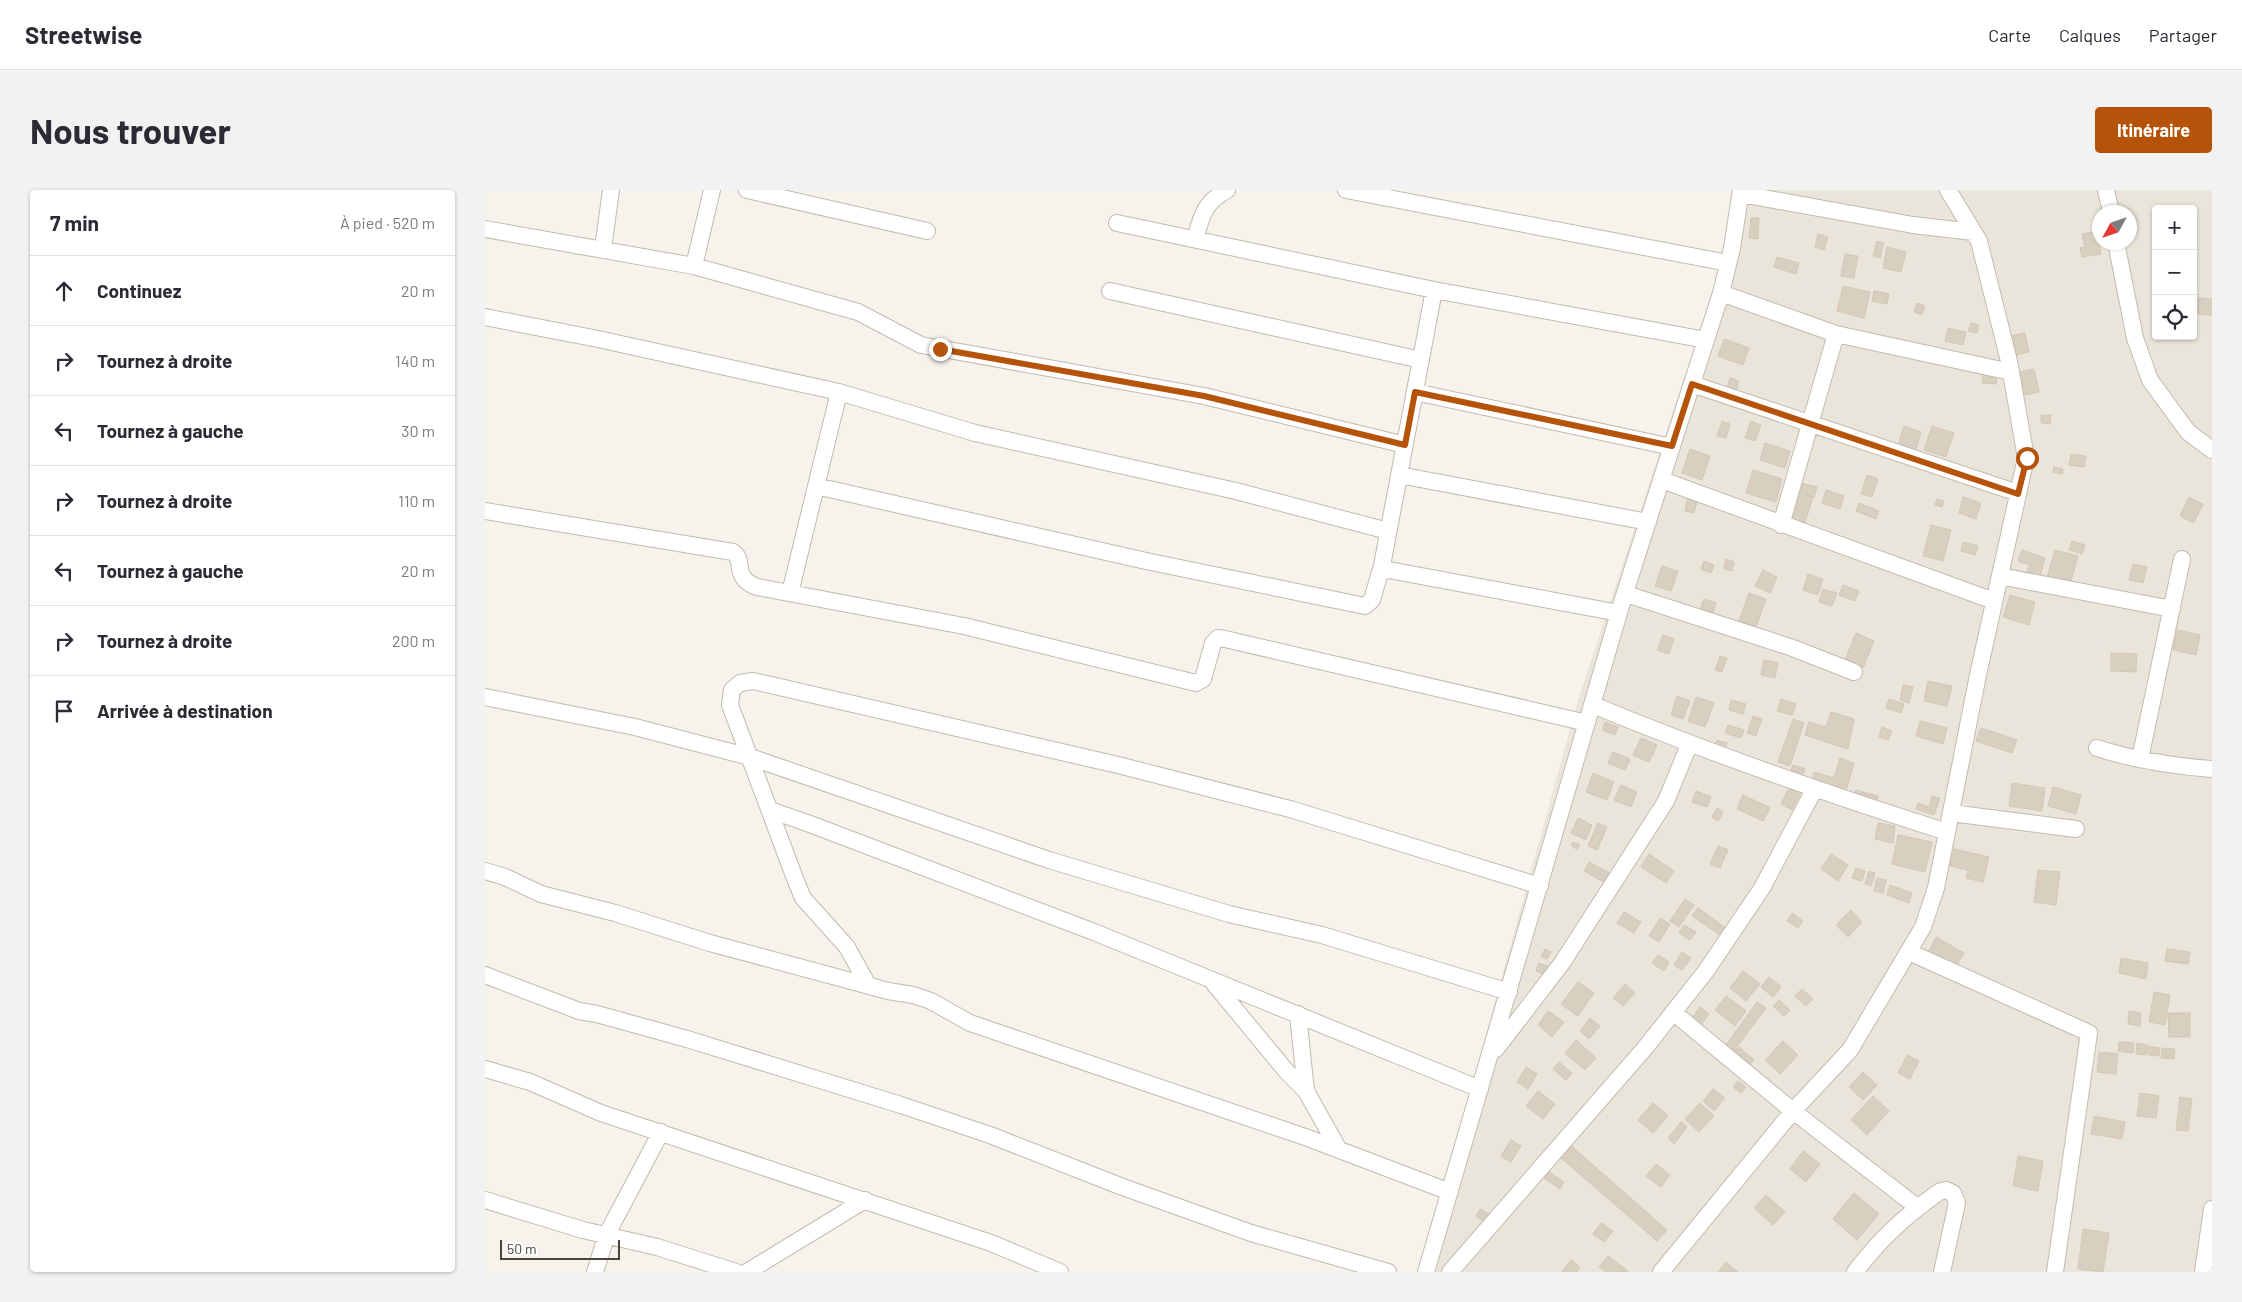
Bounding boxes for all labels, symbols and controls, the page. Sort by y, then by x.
text: Streetwise [25,20,142,49]
text: Carte [1988,24,2031,46]
text: Calques [2059,24,2121,46]
text: Partager [2149,24,2217,46]
button: Itinéraire [2095,107,2212,153]
text: Nous trouver [30,109,231,151]
north arrow [2092,205,2137,250]
map controls [2152,205,2197,340]
button: + [2152,205,2197,250]
text: 7 min [50,210,99,235]
text: À pied · 520 m [340,213,435,232]
button: − [2152,250,2197,295]
icon: ahead [50,277,78,305]
text: Continuez [97,279,181,302]
text: 20 m [401,281,435,300]
button: locate [2152,295,2197,340]
route end [929,338,952,361]
icon: right [50,347,78,375]
text: Tournez à droite [97,349,233,372]
text: 140 m [395,351,435,370]
icon: left [50,417,78,445]
text: Tournez à gauche [97,419,244,442]
text: 30 m [401,421,435,440]
route start [2016,447,2039,470]
icon: right [50,487,78,515]
text: Tournez à droite [97,489,233,512]
text: 110 m [398,491,435,510]
icon: left [50,557,78,585]
text: Tournez à gauche [97,559,244,582]
text: 20 m [401,561,435,580]
icon: right [50,627,78,655]
text: Tournez à droite [97,629,233,652]
text: 200 m [392,631,435,650]
icon: arrive [50,697,78,725]
text: Arrivée à destination [97,699,273,722]
scale bar [500,1237,620,1260]
text: 50 m [507,1240,536,1257]

